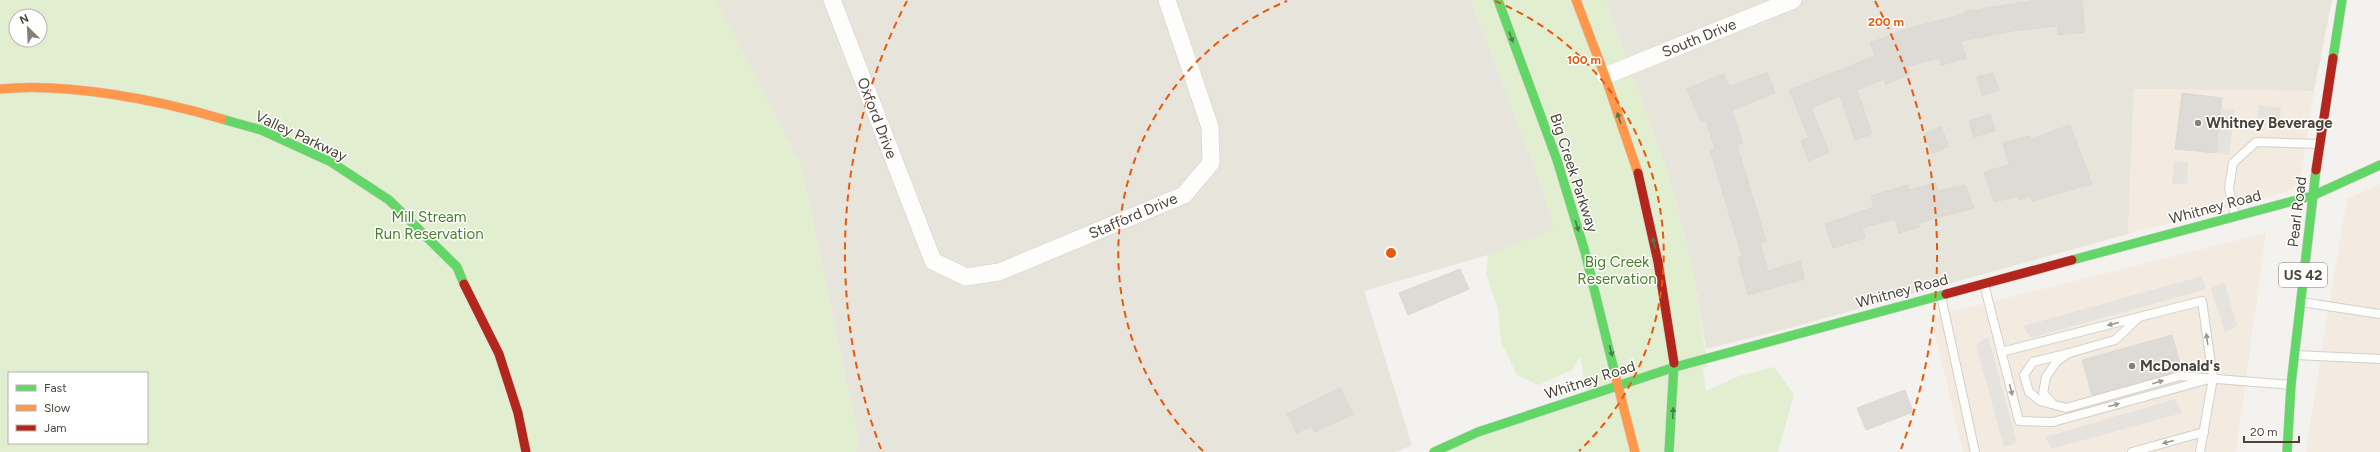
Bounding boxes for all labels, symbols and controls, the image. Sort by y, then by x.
north arrow [8,8,48,48]
text: N [18,12,31,27]
street label: South Drive [1659,15,1739,61]
text: 200 m [1868,15,1904,29]
one-way arrow [1509,31,1515,43]
text: 100 m [1567,53,1601,67]
street label: Oxford Drive [853,75,901,161]
street label: Valley Parkway [252,107,350,165]
street label: Big Creek Parkway [1546,111,1602,235]
one-way arrow [1616,112,1622,124]
place label: Whitney Beverage [2206,114,2333,132]
marker: Whitney Beverage [2193,118,2203,128]
street label: Pearl Road [2284,176,2310,248]
street label: Whitney Road [2167,186,2263,228]
street label: Stafford Drive [1086,189,1180,243]
park label: Mill Stream Run Reservation [374,208,484,243]
one-way arrow [1574,220,1580,232]
one-way arrow [1651,237,1657,249]
centre of rings [1384,246,1398,260]
park label: Big Creek Reservation [1577,253,1657,288]
road number: US 42 [2279,263,2327,287]
street label: Whitney Road [1854,270,1950,312]
one-way arrow [2106,321,2118,327]
one-way arrow [2204,333,2210,345]
one-way arrow [1608,345,1614,357]
street label: Whitney Road [1542,357,1638,403]
place label: McDonald's [2140,357,2220,375]
marker: McDonald's [2127,361,2137,371]
legend [8,372,148,444]
one-way arrow [2152,379,2164,385]
text: Fast [44,381,67,395]
one-way arrow [2008,384,2014,396]
text: Slow [44,401,71,415]
one-way arrow [2108,402,2120,408]
one-way arrow [1669,407,1676,419]
scale bar [2244,418,2299,444]
text: Jam [44,421,67,435]
text: 20 m [2250,425,2278,439]
one-way arrow [2162,439,2174,445]

